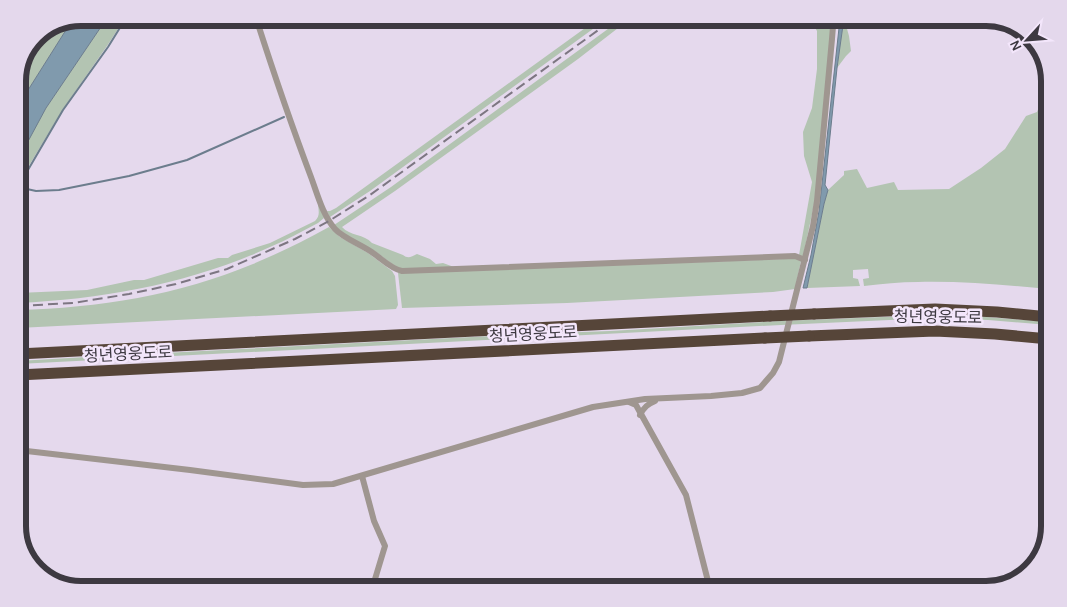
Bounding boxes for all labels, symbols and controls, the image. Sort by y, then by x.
north arrow [1002,15,1052,65]
text: N [1006,37,1026,54]
street label: 청년영웅도로 [894,307,983,327]
street label: 청년영웅도로 [488,322,578,346]
street label: 청년영웅도로 [83,342,173,366]

